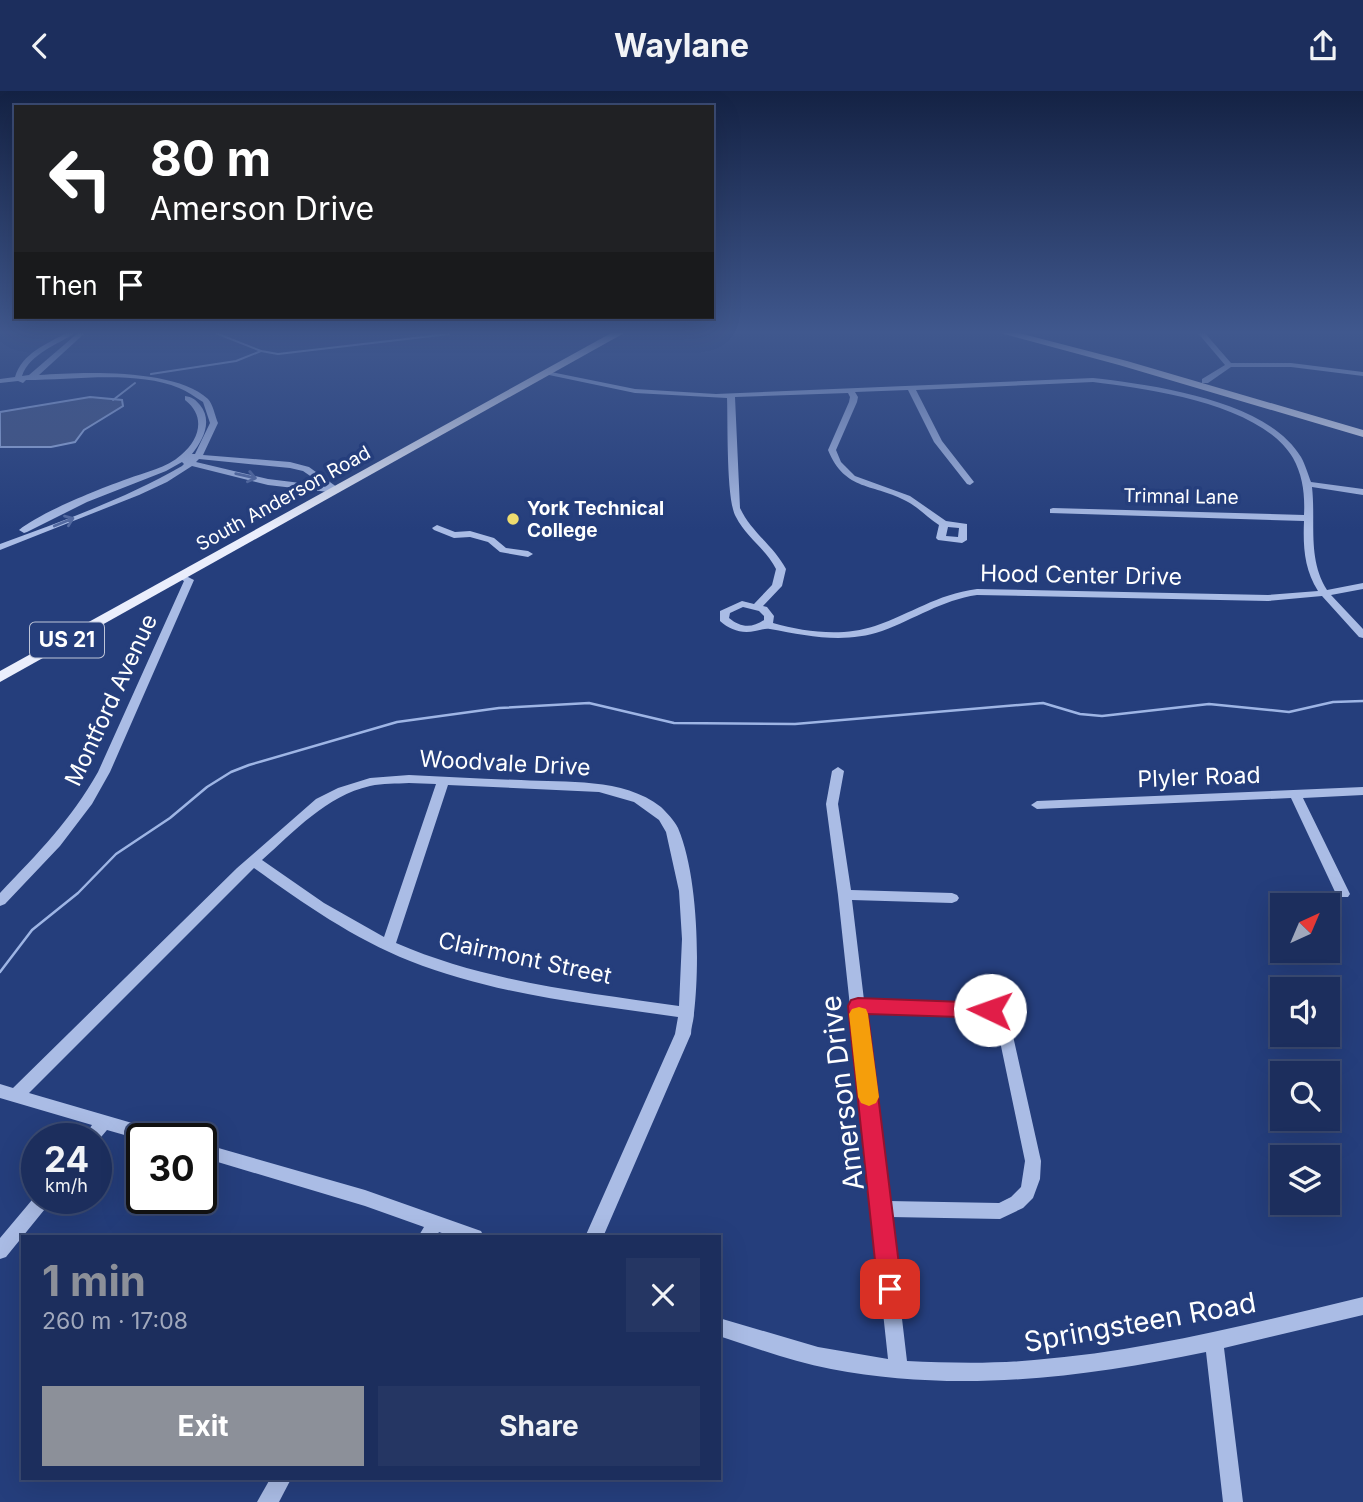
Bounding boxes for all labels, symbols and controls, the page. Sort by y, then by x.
text: Waylane [614,26,749,65]
icon: back [21,27,59,65]
icon: share [1304,27,1342,65]
text: 80 m [150,129,271,188]
icon: left [35,133,126,224]
text: Amerson Drive [150,189,374,228]
icon: arrive [112,266,150,304]
text: Then [35,270,98,301]
street label: South Anderson Road [192,441,374,556]
one-way arrow [234,470,257,484]
street label: Trimnal Lane [1123,484,1239,509]
place label: York Technical College [527,497,664,542]
marker: York Technical College [505,511,521,527]
one-way arrow [52,514,74,527]
street label: Hood Center Drive [980,559,1182,591]
street label: Montford Avenue [59,610,163,790]
road number: US 21 [30,623,104,657]
street label: Woodvale Drive [419,745,591,781]
street label: Plyler Road [1137,761,1261,793]
north arrow [1270,893,1340,963]
map controls [1270,893,1340,1215]
street label: Clairmont Street [436,926,615,990]
position arrow [953,973,1027,1047]
button: sound [1270,977,1340,1047]
street label: Amerson Drive [813,994,871,1192]
button: search [1270,1061,1340,1131]
speed limit sign: 30 [126,1123,217,1214]
text: 24 [44,1138,89,1180]
button: layers [1270,1145,1340,1215]
text: km/h [45,1175,88,1196]
text: 1 min [42,1255,146,1306]
button: close [626,1258,700,1332]
pin [860,1259,920,1319]
icon: arrive [871,1270,909,1308]
street label: Springsteen Road [1021,1285,1259,1359]
text: 260 m · 17:08 [42,1307,188,1335]
button: Exit [42,1386,364,1466]
button: Share [378,1386,700,1466]

